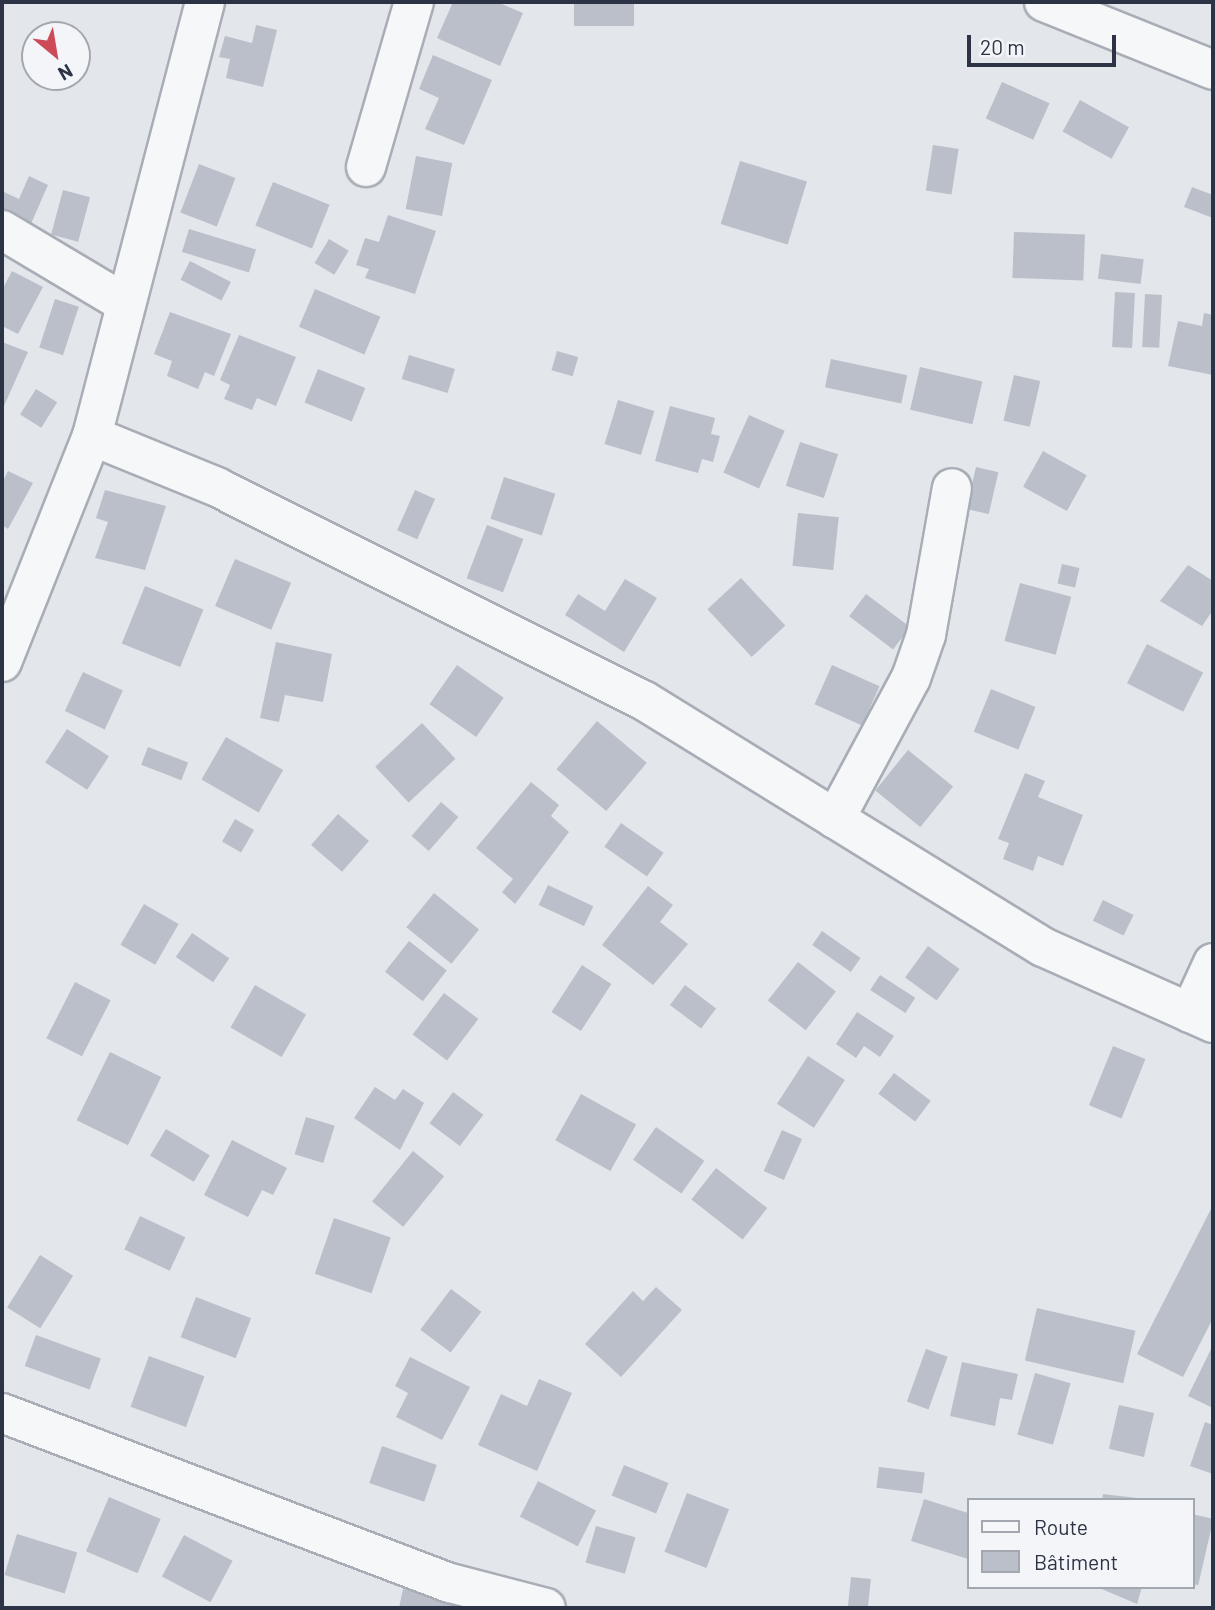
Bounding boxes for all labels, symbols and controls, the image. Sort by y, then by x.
north arrow [21,21,91,91]
scale bar [970,21,1119,65]
text: 20 m [980,34,1025,59]
text: N [55,60,77,86]
legend [967,1498,1194,1589]
text: Route [1034,1514,1088,1539]
text: Bâtiment [1034,1549,1118,1574]

